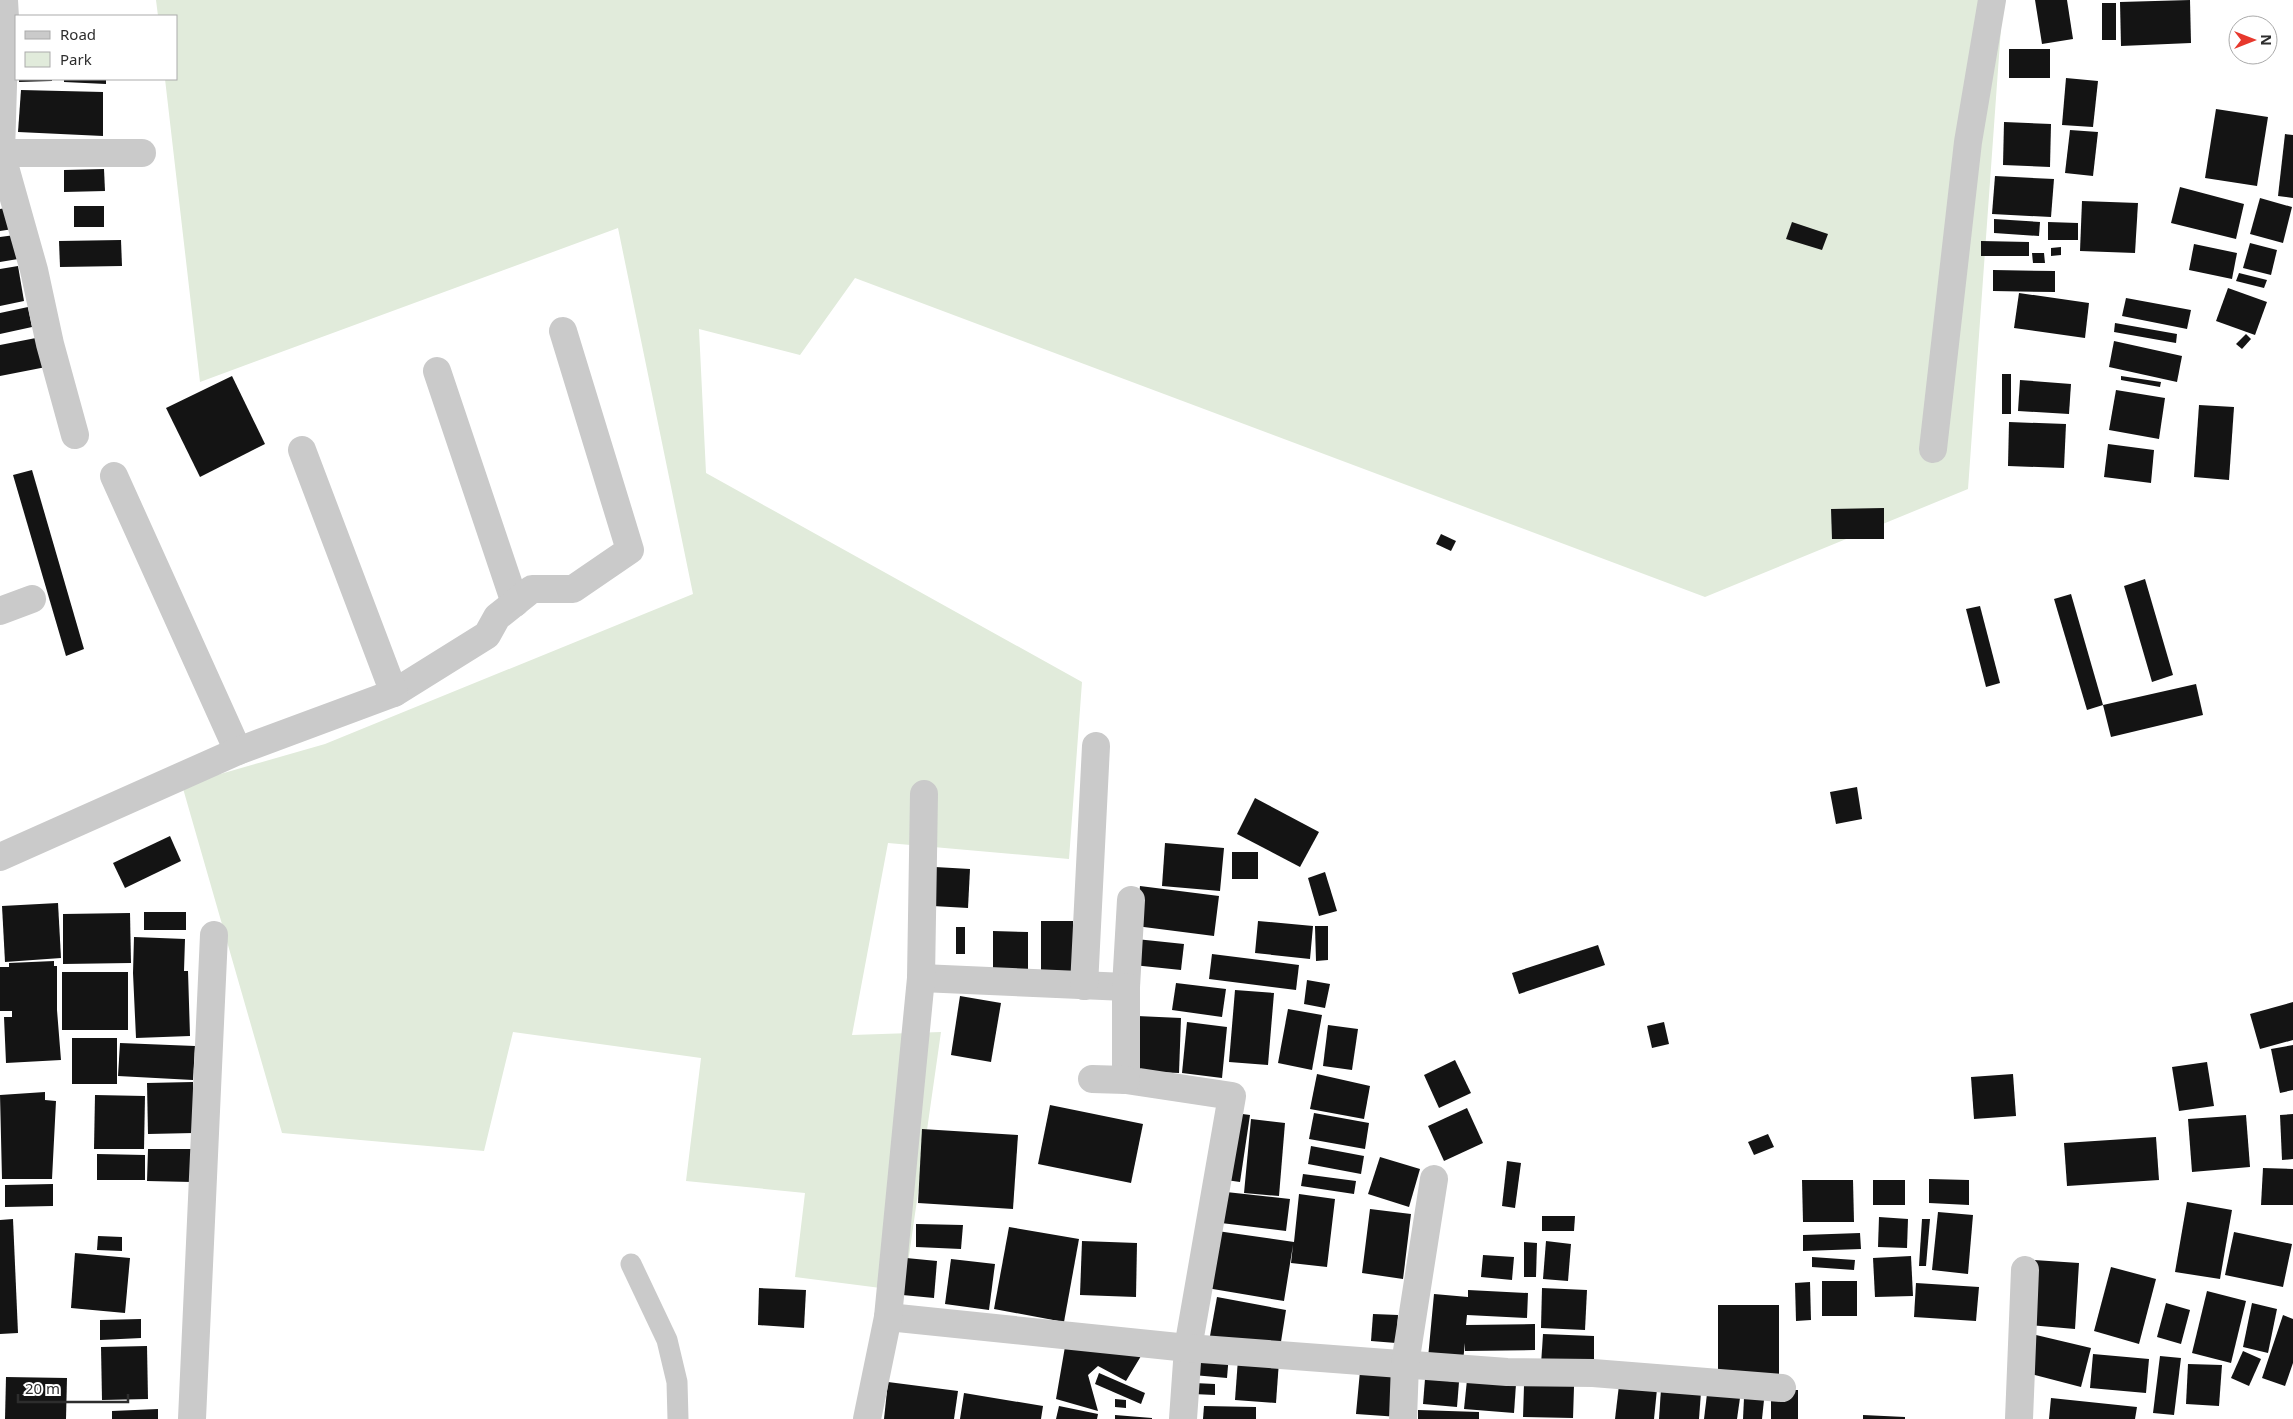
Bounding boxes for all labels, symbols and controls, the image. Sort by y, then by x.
legend [15,15,178,80]
north arrow [2228,15,2278,65]
text: Road [60,24,96,44]
text: N [2257,34,2276,46]
text: Park [60,49,92,69]
scale bar [18,1372,128,1404]
text: 20 m [25,1378,60,1398]

